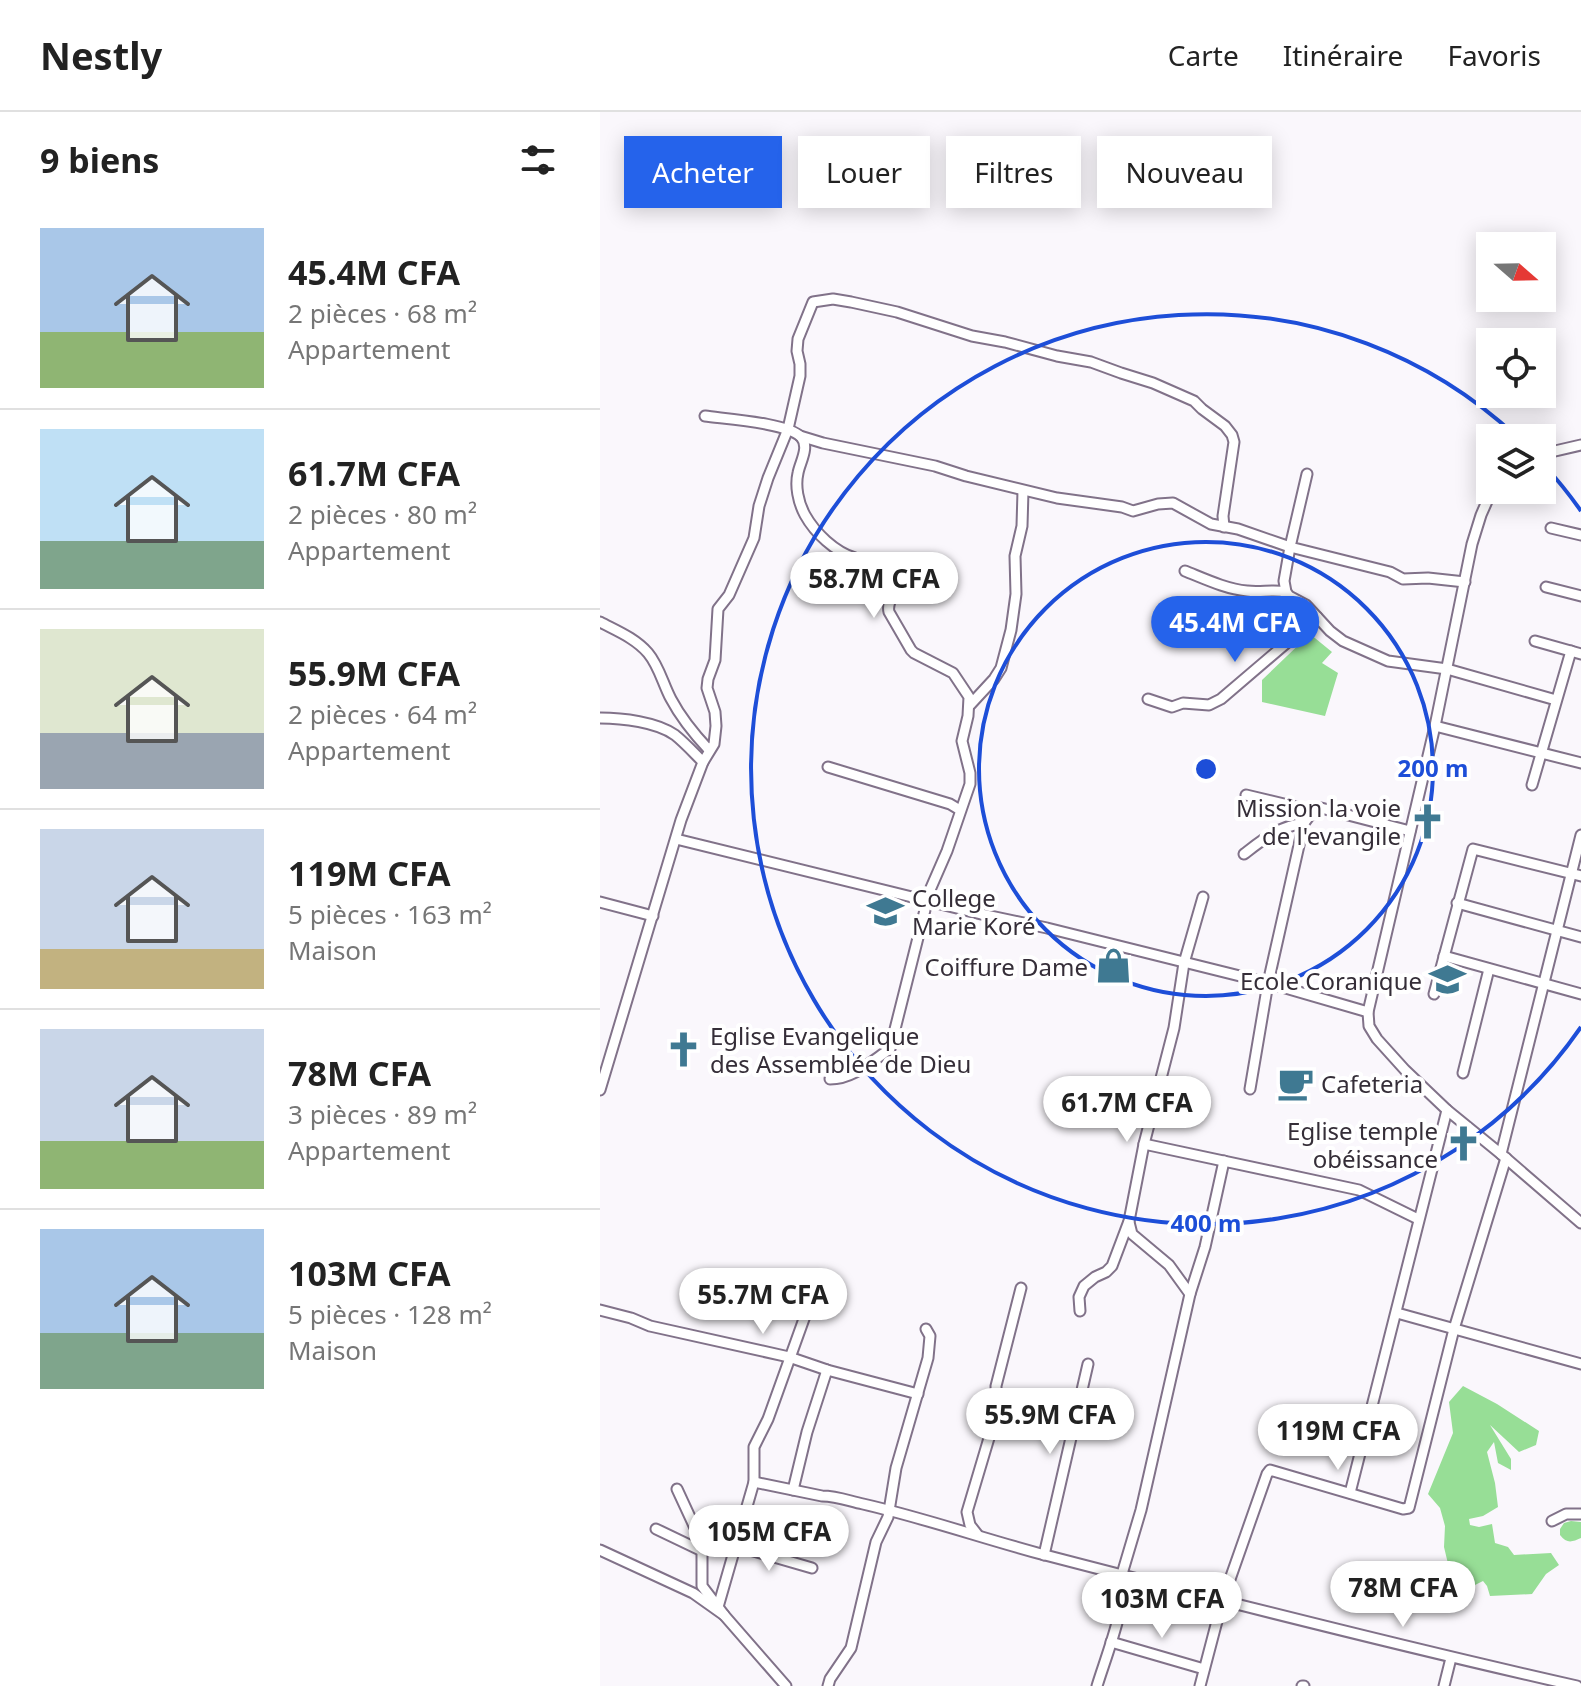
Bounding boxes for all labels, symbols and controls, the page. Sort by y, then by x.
text: Nestly [40,29,162,81]
text: Carte [1168,36,1239,74]
text: Itinéraire [1283,36,1403,74]
text: Favoris [1447,36,1541,74]
chip: Acheter [624,136,782,208]
chip: Louer [798,136,930,208]
chip: Filtres [946,136,1081,208]
chip: Nouveau [1097,136,1272,208]
text: 9 biens [40,137,159,183]
icon: filters [516,138,560,182]
north arrow [1476,232,1556,312]
map controls [1476,232,1556,504]
text: 45.4M CFA [288,249,460,295]
icon: home [104,260,200,356]
text: 2 pièces · 68 m² [288,295,477,331]
button: locate [1476,328,1556,408]
text: Appartement [288,331,450,367]
button: layers [1476,424,1556,504]
text: 61.7M CFA [288,450,460,496]
icon: home [104,461,200,557]
text: 2 pièces · 80 m² [288,496,477,532]
text: Appartement [288,532,450,568]
pin: 58.7M CFA [782,552,966,620]
text: 58.7M CFA [808,560,940,596]
pin: 45.4M CFA [1143,596,1327,664]
text: 45.4M CFA [1169,604,1301,640]
text: 55.9M CFA [288,650,460,696]
icon: home [104,661,200,757]
text: 2 pièces · 64 m² [288,696,477,732]
text: Appartement [288,732,450,768]
text: 200 m [1398,751,1468,784]
centre of rings [1192,755,1220,783]
place label: Mission la voie de l'evangile [1236,791,1401,852]
church icon: Mission la voie de l'evangile [1408,802,1446,840]
text: 119M CFA [288,850,451,896]
icon: home [104,861,200,957]
place label: College Marie Koré [912,881,1035,942]
school or university icon: College Marie Koré [867,892,905,930]
text: 5 pièces · 163 m² [288,896,492,932]
text: Maison [288,932,377,968]
shop icon: Coiffure Dame [1095,947,1133,985]
place label: Coiffure Dame [925,950,1088,983]
school or university icon: Ecole Coranique [1429,961,1467,999]
place label: Ecole Coranique [1240,964,1422,997]
place label: Eglise Evangelique des Assemblée de Dieu [710,1019,971,1080]
church icon: Eglise Evangelique des Assemblée de Dieu [665,1030,703,1068]
text: 78M CFA [288,1050,431,1096]
icon: home [104,1061,200,1157]
cafe icon: Cafeteria [1276,1064,1314,1102]
place label: Cafeteria [1321,1067,1423,1100]
pin: 61.7M CFA [1035,1076,1219,1144]
text: 61.7M CFA [1061,1084,1193,1120]
text: 3 pièces · 89 m² [288,1096,477,1132]
place label: Eglise temple obéissance [1287,1114,1438,1175]
church icon: Eglise temple obéissance [1445,1125,1483,1163]
text: Appartement [288,1132,450,1168]
text: 400 m [1171,1206,1241,1239]
text: 103M CFA [288,1250,451,1296]
icon: home [104,1261,200,1357]
pin: 55.7M CFA [671,1268,855,1336]
text: 55.7M CFA [697,1276,829,1312]
text: 5 pièces · 128 m² [288,1296,492,1332]
text: Maison [288,1332,377,1368]
pin: 55.9M CFA [958,1388,1142,1456]
text: 55.9M CFA [984,1396,1116,1432]
pin: 119M CFA [1255,1404,1421,1472]
text: 119M CFA [1276,1412,1400,1448]
pin: 105M CFA [686,1505,852,1573]
text: 105M CFA [707,1513,831,1549]
pin: 78M CFA [1329,1561,1477,1629]
text: 78M CFA [1348,1569,1458,1605]
pin: 103M CFA [1079,1572,1245,1640]
text: 103M CFA [1100,1580,1224,1616]

